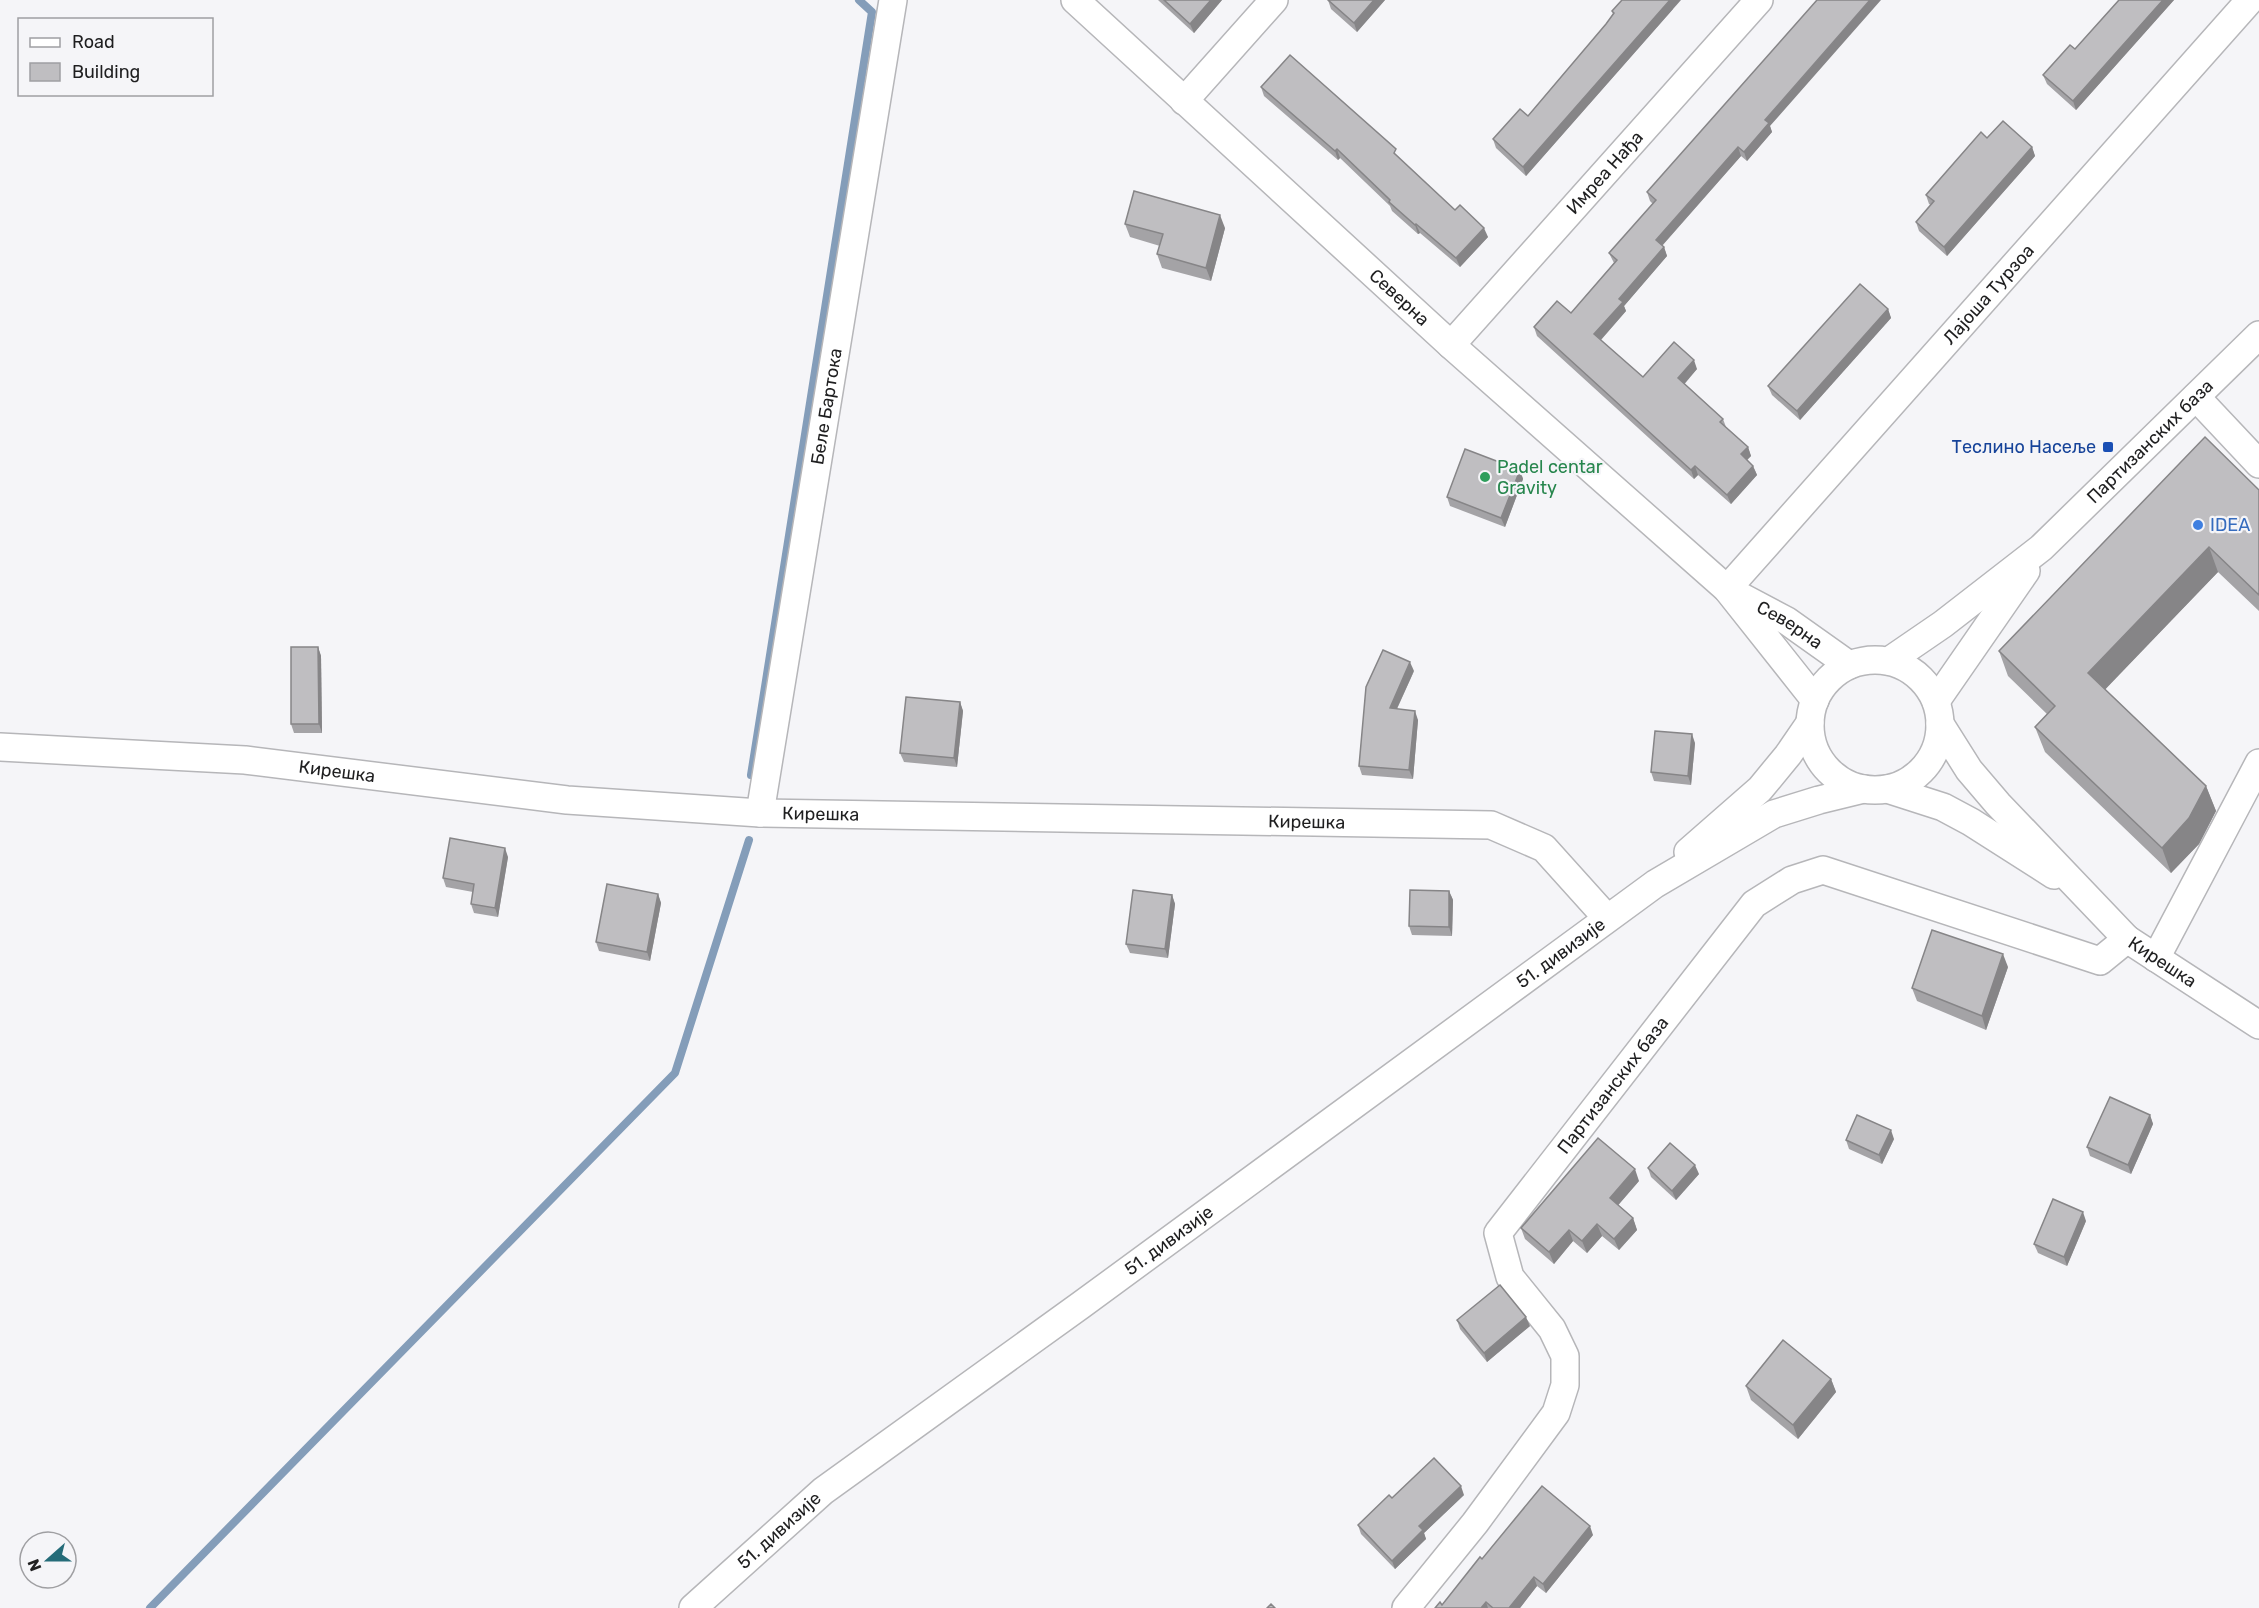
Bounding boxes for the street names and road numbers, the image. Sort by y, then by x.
street label: Имреа Нађа [1562,126,1648,219]
street label: Лајоша Турзоа [1938,240,2039,349]
street label: Северна [1365,264,1434,331]
street label: Беле Бартока [806,346,847,466]
street label: Партизанских база [2082,375,2218,508]
street label: Северна [1753,596,1827,654]
street label: Кирешка [297,756,377,787]
street label: Кирешка [782,802,859,826]
street label: Кирешка [1268,810,1345,834]
street label: 51. дивизије [1512,913,1610,993]
street label: Кирешка [2124,932,2201,992]
street label: Партизанских база [1553,1012,1673,1158]
street label: 51. дивизије [1120,1201,1218,1280]
street label: 51. дивизије [733,1487,826,1574]

